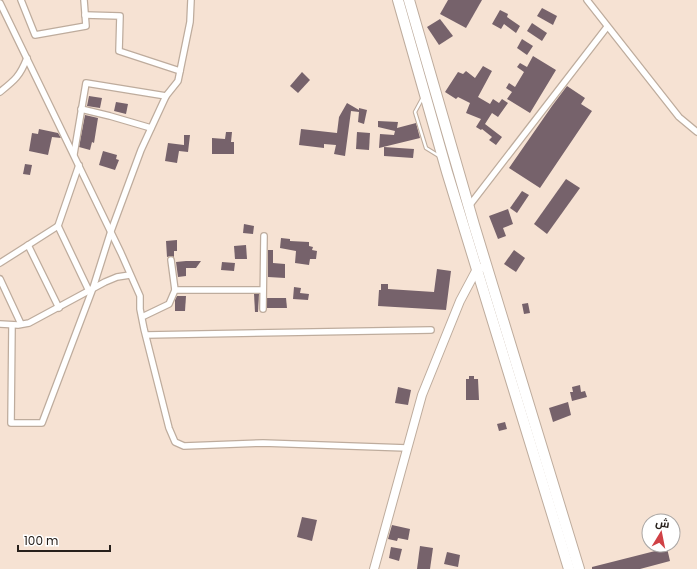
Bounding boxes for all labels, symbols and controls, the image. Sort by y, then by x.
north arrow [641,513,681,553]
text: ش [654,514,671,532]
scale bar [18,527,110,553]
text: 100 m [24,532,58,549]

